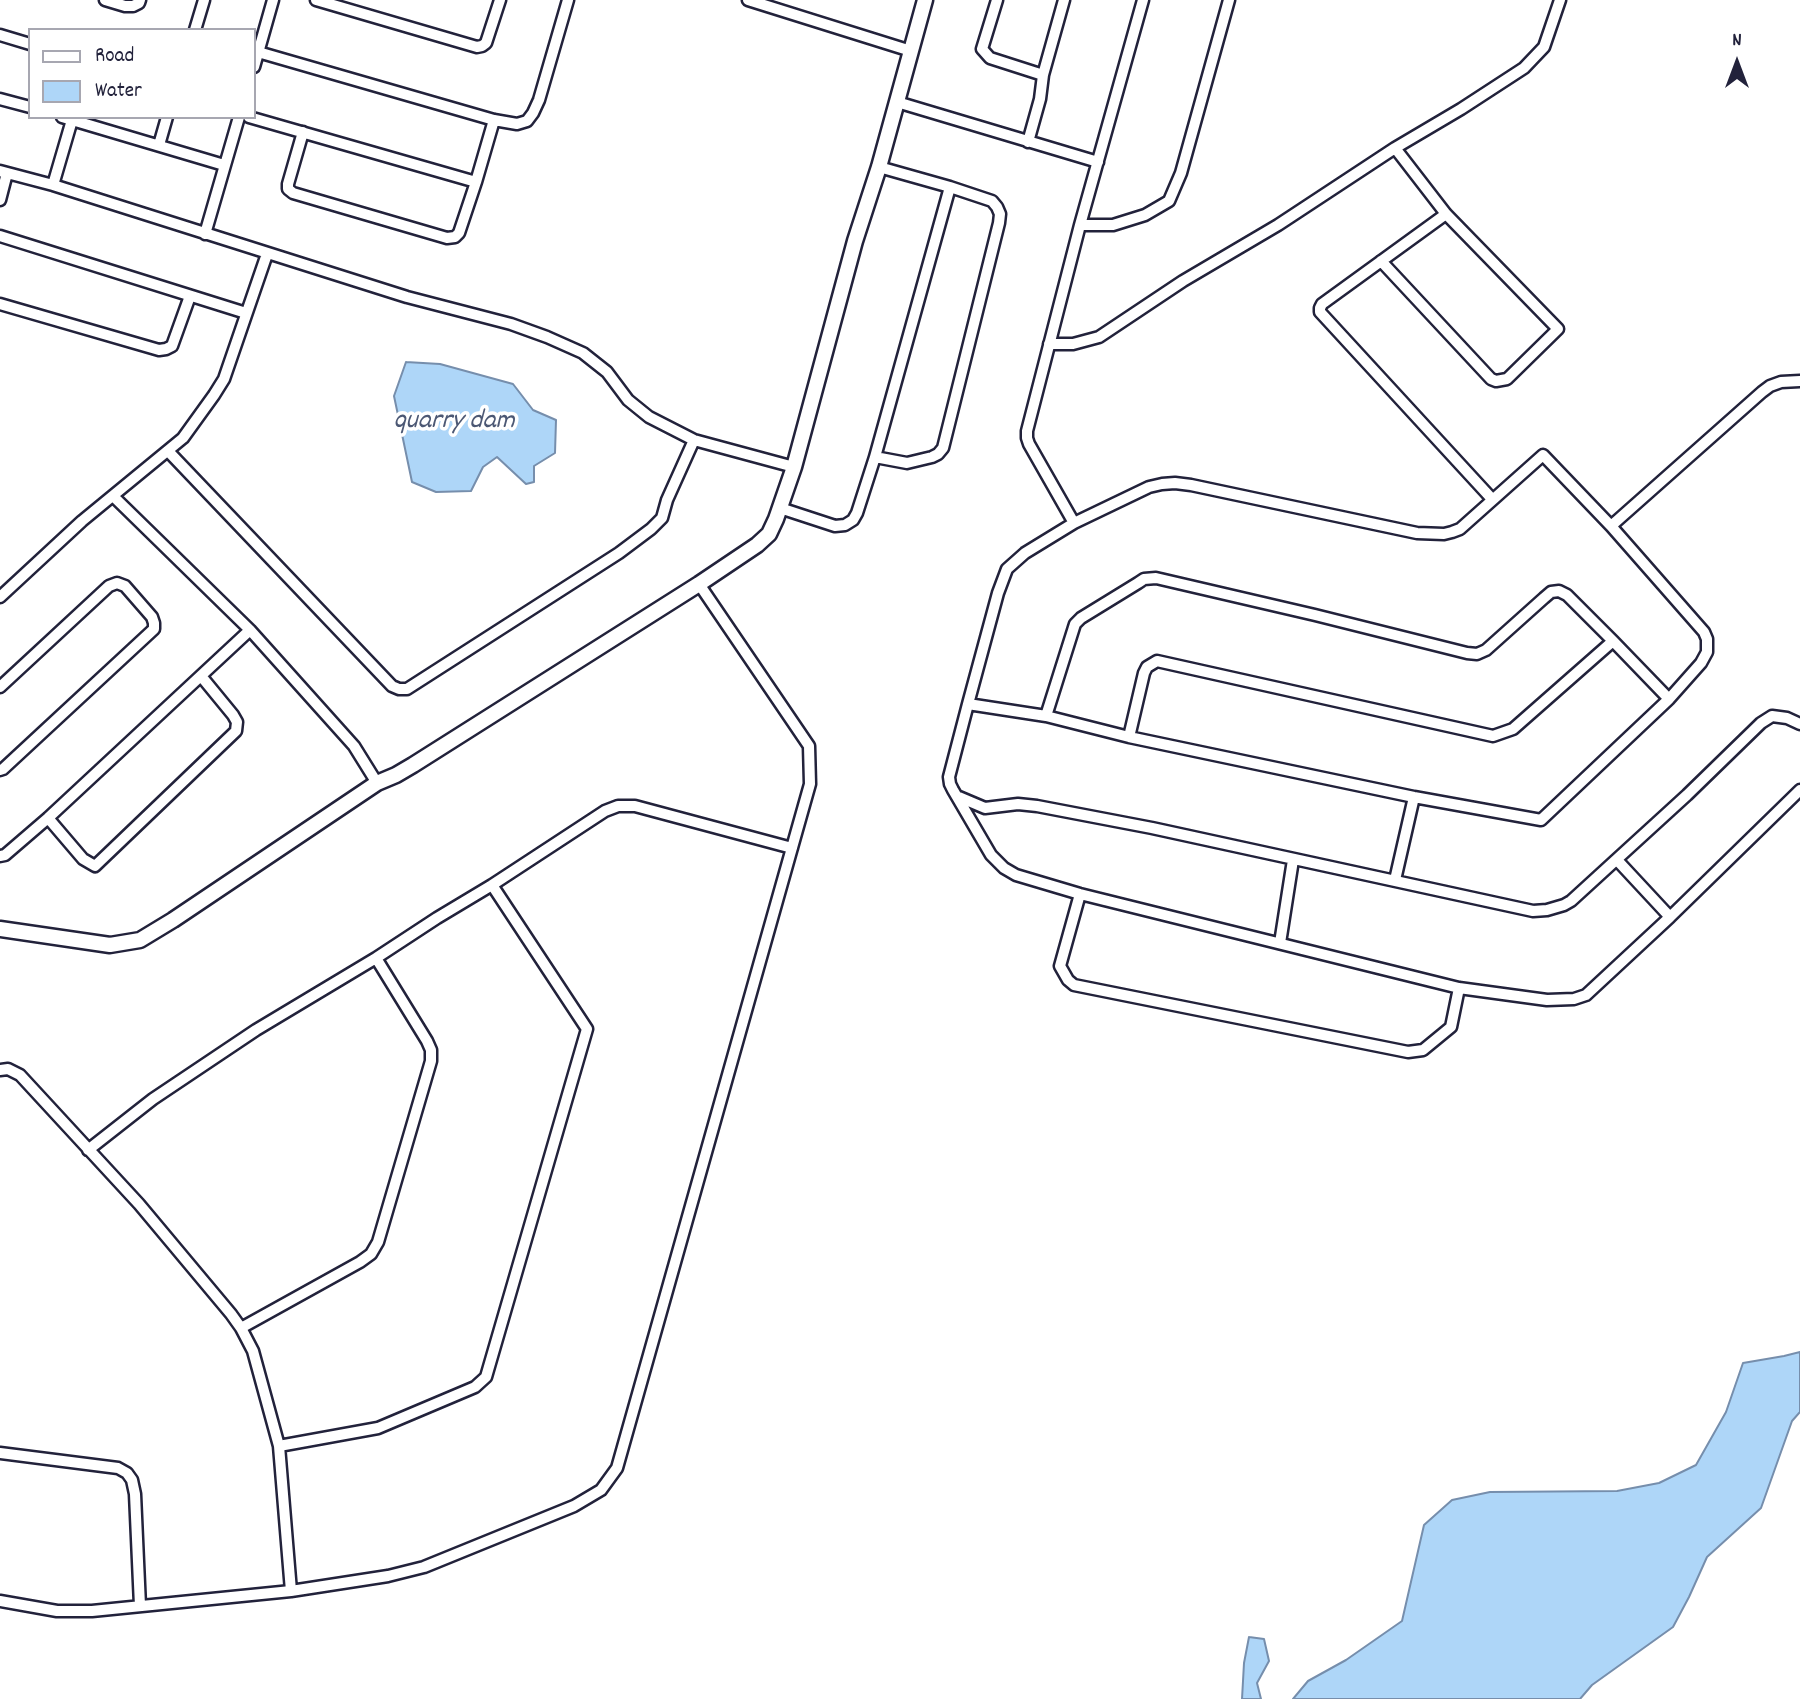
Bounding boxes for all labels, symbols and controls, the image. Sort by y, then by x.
legend [28,28,256,119]
north arrow [1702,28,1772,98]
text: N [1732,28,1742,55]
text: Road [95,42,134,72]
text: Water [95,77,142,107]
water label: quarry dam [393,406,515,440]

